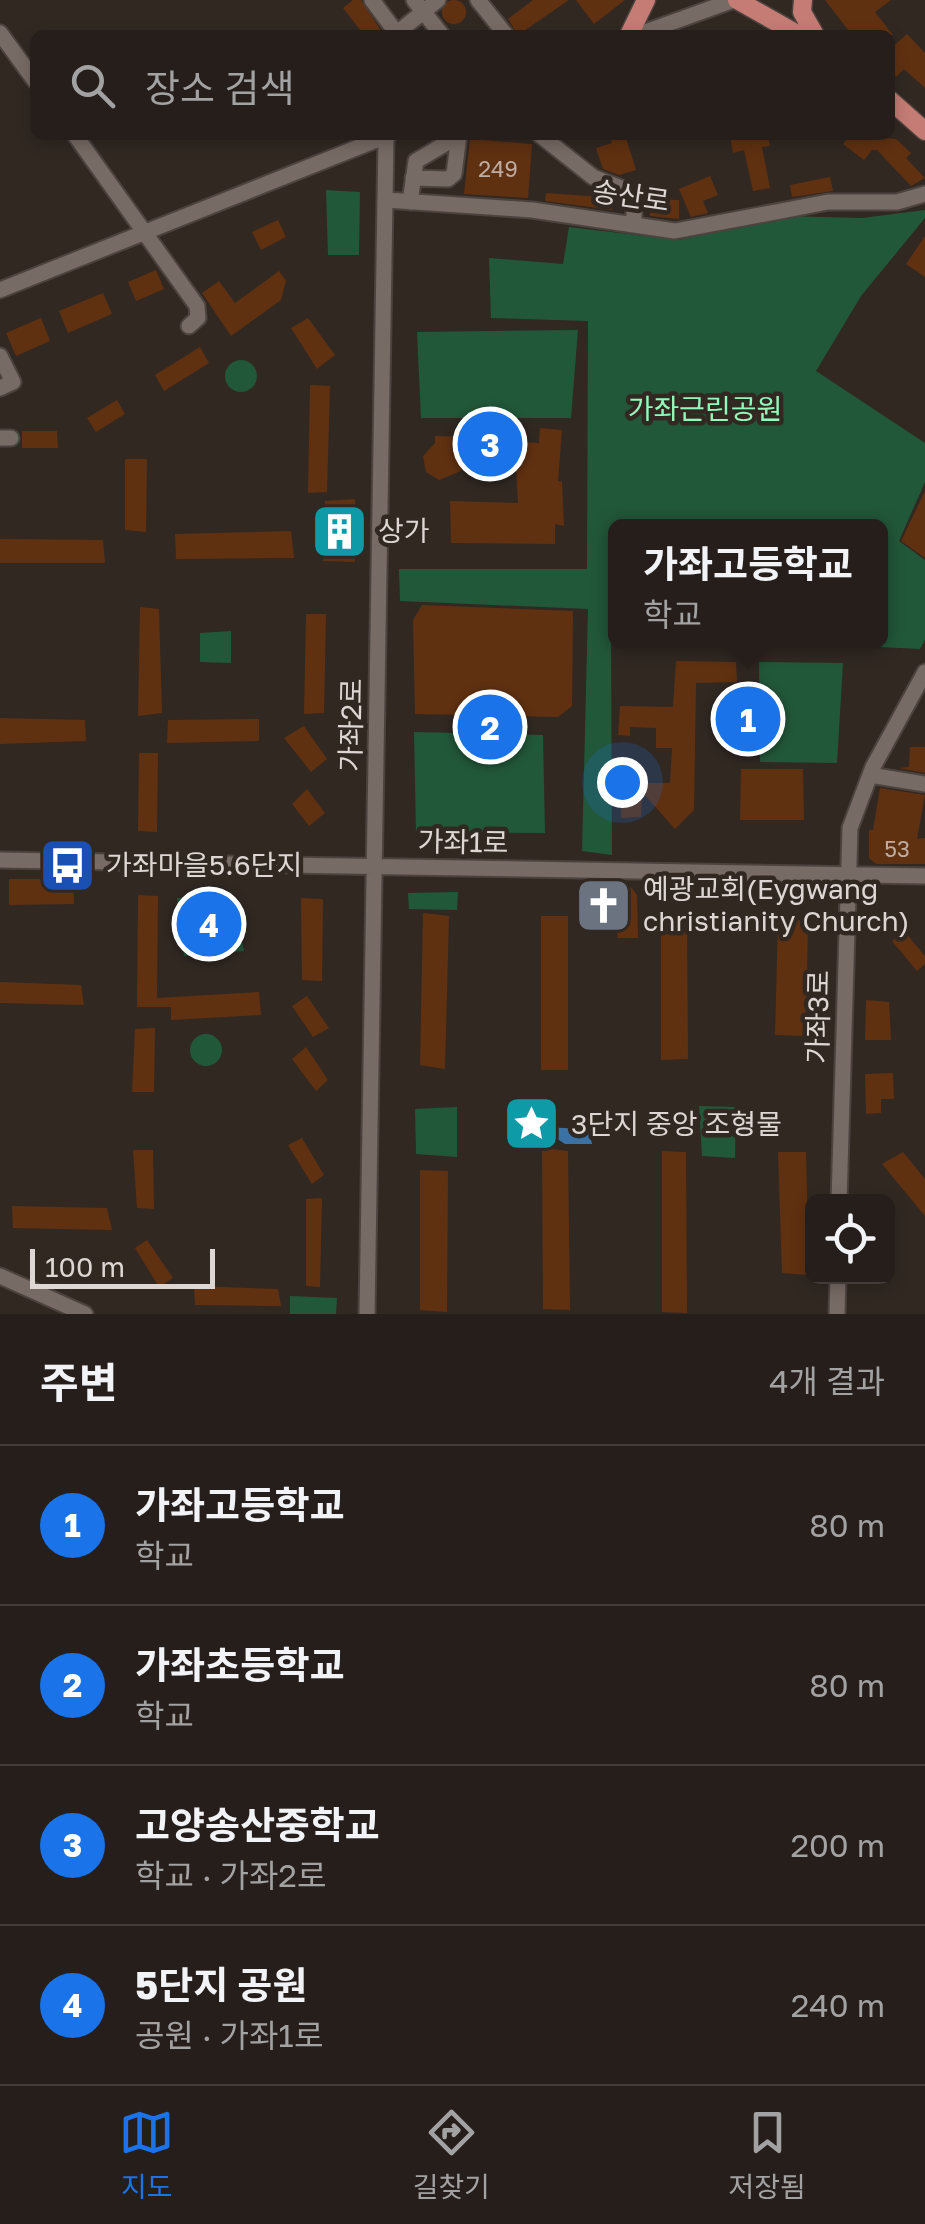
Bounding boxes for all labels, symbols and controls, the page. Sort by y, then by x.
search box [30,30,895,140]
icon: search [65,58,120,113]
text: 장소 검색 [145,65,294,110]
house number: 249 [478,155,518,182]
street label: 송산로 [591,174,672,217]
park label: 가좌근린공원 [628,392,782,425]
pin: 3 [458,406,522,482]
building icon: 상가 [309,501,369,561]
place label: 상가 [378,514,430,547]
popup [608,519,888,649]
text: 가좌고등학교 [643,541,853,586]
text: 학교 [643,595,702,633]
street label: 가좌2로 [333,678,368,772]
pin: 1 [716,682,780,756]
pin: 2 [458,690,522,764]
your location [597,757,648,808]
street label: 가좌1로 [417,824,509,859]
bus stop icon: 가좌마을5.6단지 [37,835,97,895]
house number: 53 [884,835,910,862]
place label: 가좌마을5.6단지 [106,848,302,881]
place label: 예광교회(Eygwang christianity Church) [643,872,909,937]
church icon: 예광교회(Eygwang christianity Church) [574,875,634,935]
pin: 4 [176,886,242,962]
street label: 가좌3로 [800,970,835,1064]
place icon: 3단지 중앙 조형물 [502,1094,562,1154]
place label: 3단지 중앙 조형물 [571,1107,782,1140]
map controls [805,1194,895,1284]
button: locate [805,1194,895,1284]
scale bar [30,1244,215,1288]
text: 100 m [45,1250,125,1283]
text: 주변 [40,1357,117,1407]
text: 4개 결과 [769,1362,885,1400]
text: 가좌고등학교 [135,1482,345,1527]
text: 1 [64,1506,81,1544]
text: 80 m [809,1506,885,1544]
text: 학교 [135,1536,194,1574]
text: 가좌초등학교 [135,1642,345,1687]
text: 2 [63,1666,82,1704]
text: 80 m [809,1666,885,1704]
text: 학교 [135,1696,194,1734]
text: 고양송산중학교 [135,1802,380,1847]
text: 3 [63,1826,82,1864]
text: 200 m [790,1826,885,1864]
text: 학교 · 가좌2로 [135,1856,326,1894]
text: 5단지 공원 [135,1962,308,2007]
text: 4 [62,1986,83,2024]
text: 240 m [791,1986,885,2024]
text: 공원 · 가좌1로 [135,2016,323,2054]
tab: 지도 [119,2105,174,2205]
tab: 길찾기 [413,2105,490,2205]
tab: 저장됨 [728,2105,806,2205]

